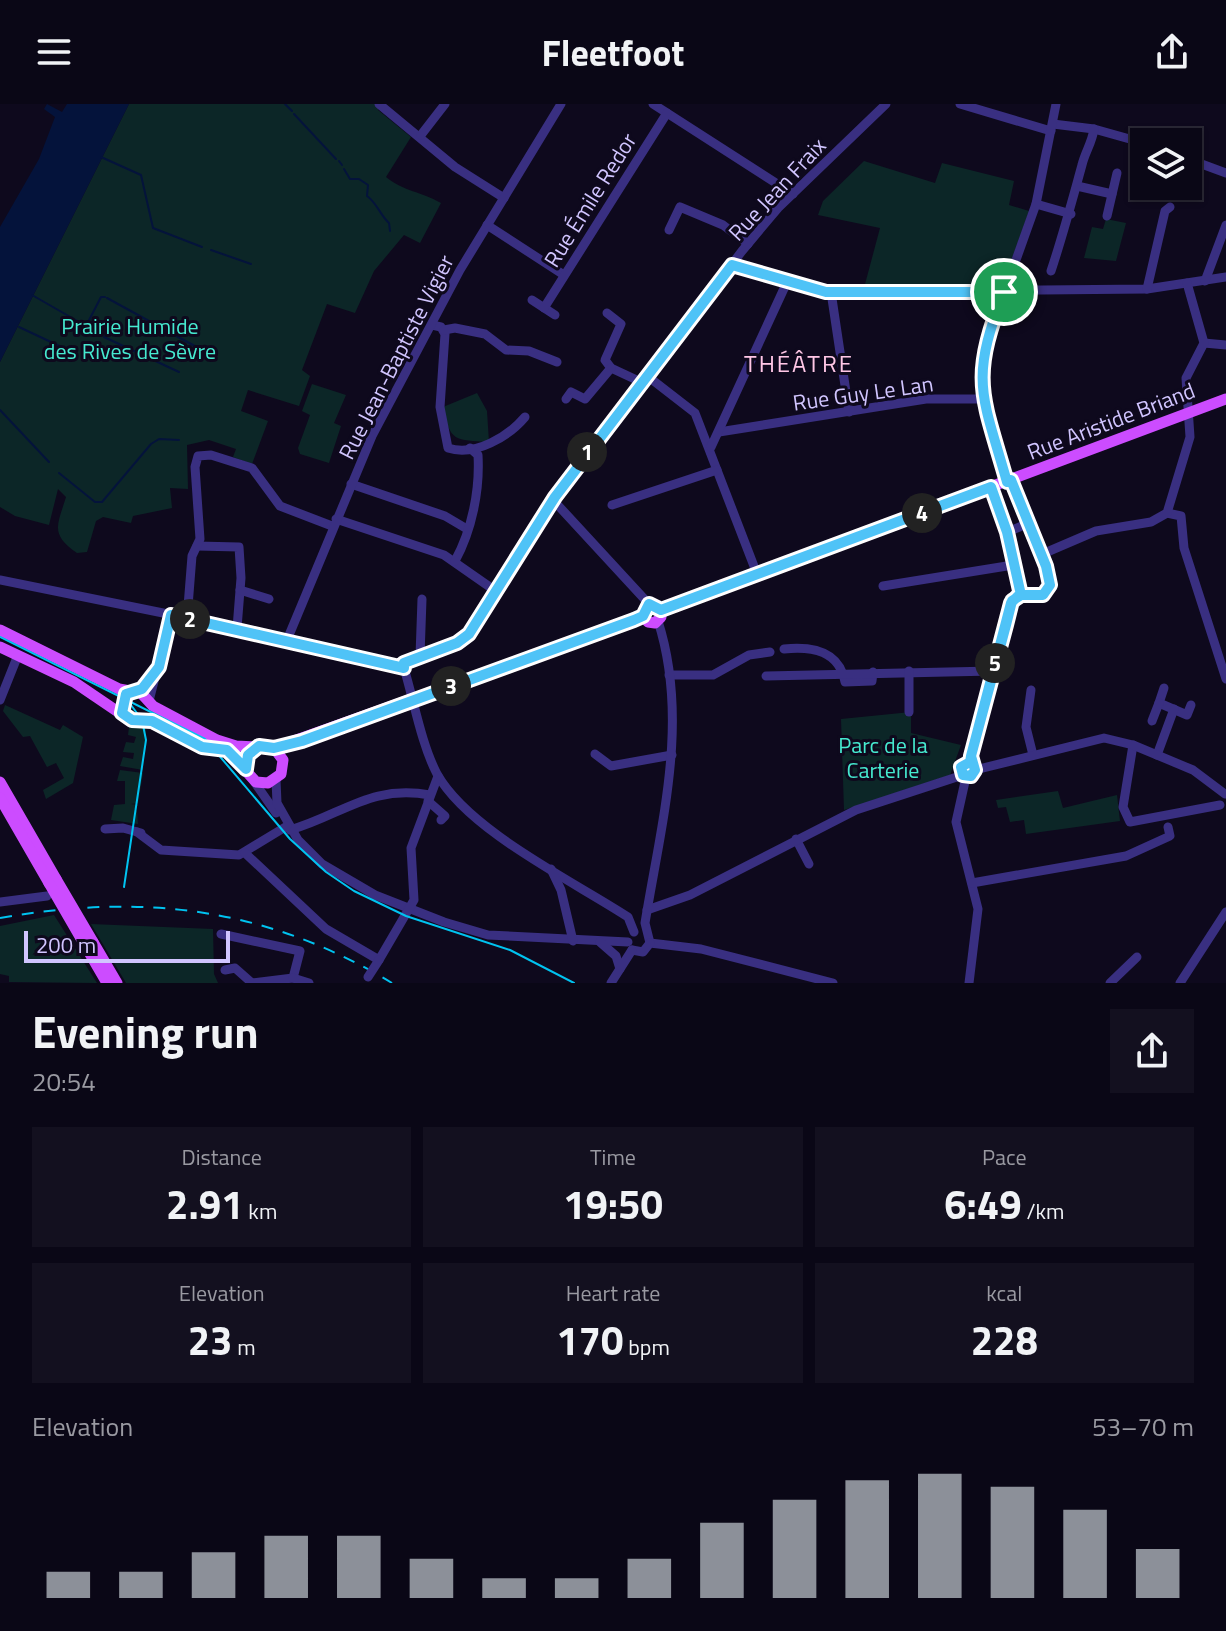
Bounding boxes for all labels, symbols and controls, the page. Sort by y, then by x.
text: Fleetfoot [542,25,684,80]
icon: menu [32,30,76,74]
icon: share [1150,30,1194,74]
street label: Rue Émile Redor [535,126,645,274]
map controls [1130,128,1202,200]
button: layers [1130,128,1202,200]
street label: Rue Jean Fraix [720,130,834,248]
street label: Rue Jean-Baptiste Vigier [330,248,463,465]
pin [970,258,1038,326]
icon: arrive [982,270,1026,314]
park label: Prairie Humide des Rives de Sèvre [44,309,216,368]
district label: THÉÂTRE [744,345,854,381]
street label: Rue Guy Le Lan [791,366,935,420]
street label: Rue Aristide Briand [1022,373,1200,469]
pin: 1 [567,432,607,472]
text: 1 [581,435,593,469]
pin: 4 [902,493,942,533]
text: 4 [916,496,928,530]
pin: 2 [170,599,210,639]
text: 2 [184,602,196,636]
pin: 5 [975,643,1015,683]
text: 5 [989,646,1001,680]
pin: 3 [431,666,471,706]
text: 3 [445,669,457,703]
park label: Parc de la Carterie [838,728,928,787]
scale bar [24,927,230,963]
text: 200 m [36,928,96,962]
text: Evening run [32,998,259,1065]
button: share [1110,1009,1194,1093]
text: 20:54 [32,1062,96,1101]
text: Distance [181,1140,262,1174]
text: Time [590,1140,636,1174]
text: Pace [982,1140,1027,1174]
text: 2.91 [166,1174,244,1235]
text: 19:50 [563,1174,663,1235]
text: 6:49 [944,1174,1022,1235]
text: km [244,1194,277,1228]
text: /km [1022,1194,1064,1228]
text: Elevation [179,1276,264,1310]
text: Heart rate [566,1276,660,1310]
text: kcal [986,1276,1022,1310]
text: 23 [188,1310,232,1371]
text: 170 [556,1310,623,1371]
text: 228 [971,1310,1038,1371]
text: m [232,1330,256,1364]
text: bpm [623,1330,670,1364]
text: Elevation [32,1407,133,1446]
text: 53–70 m [1092,1407,1194,1446]

